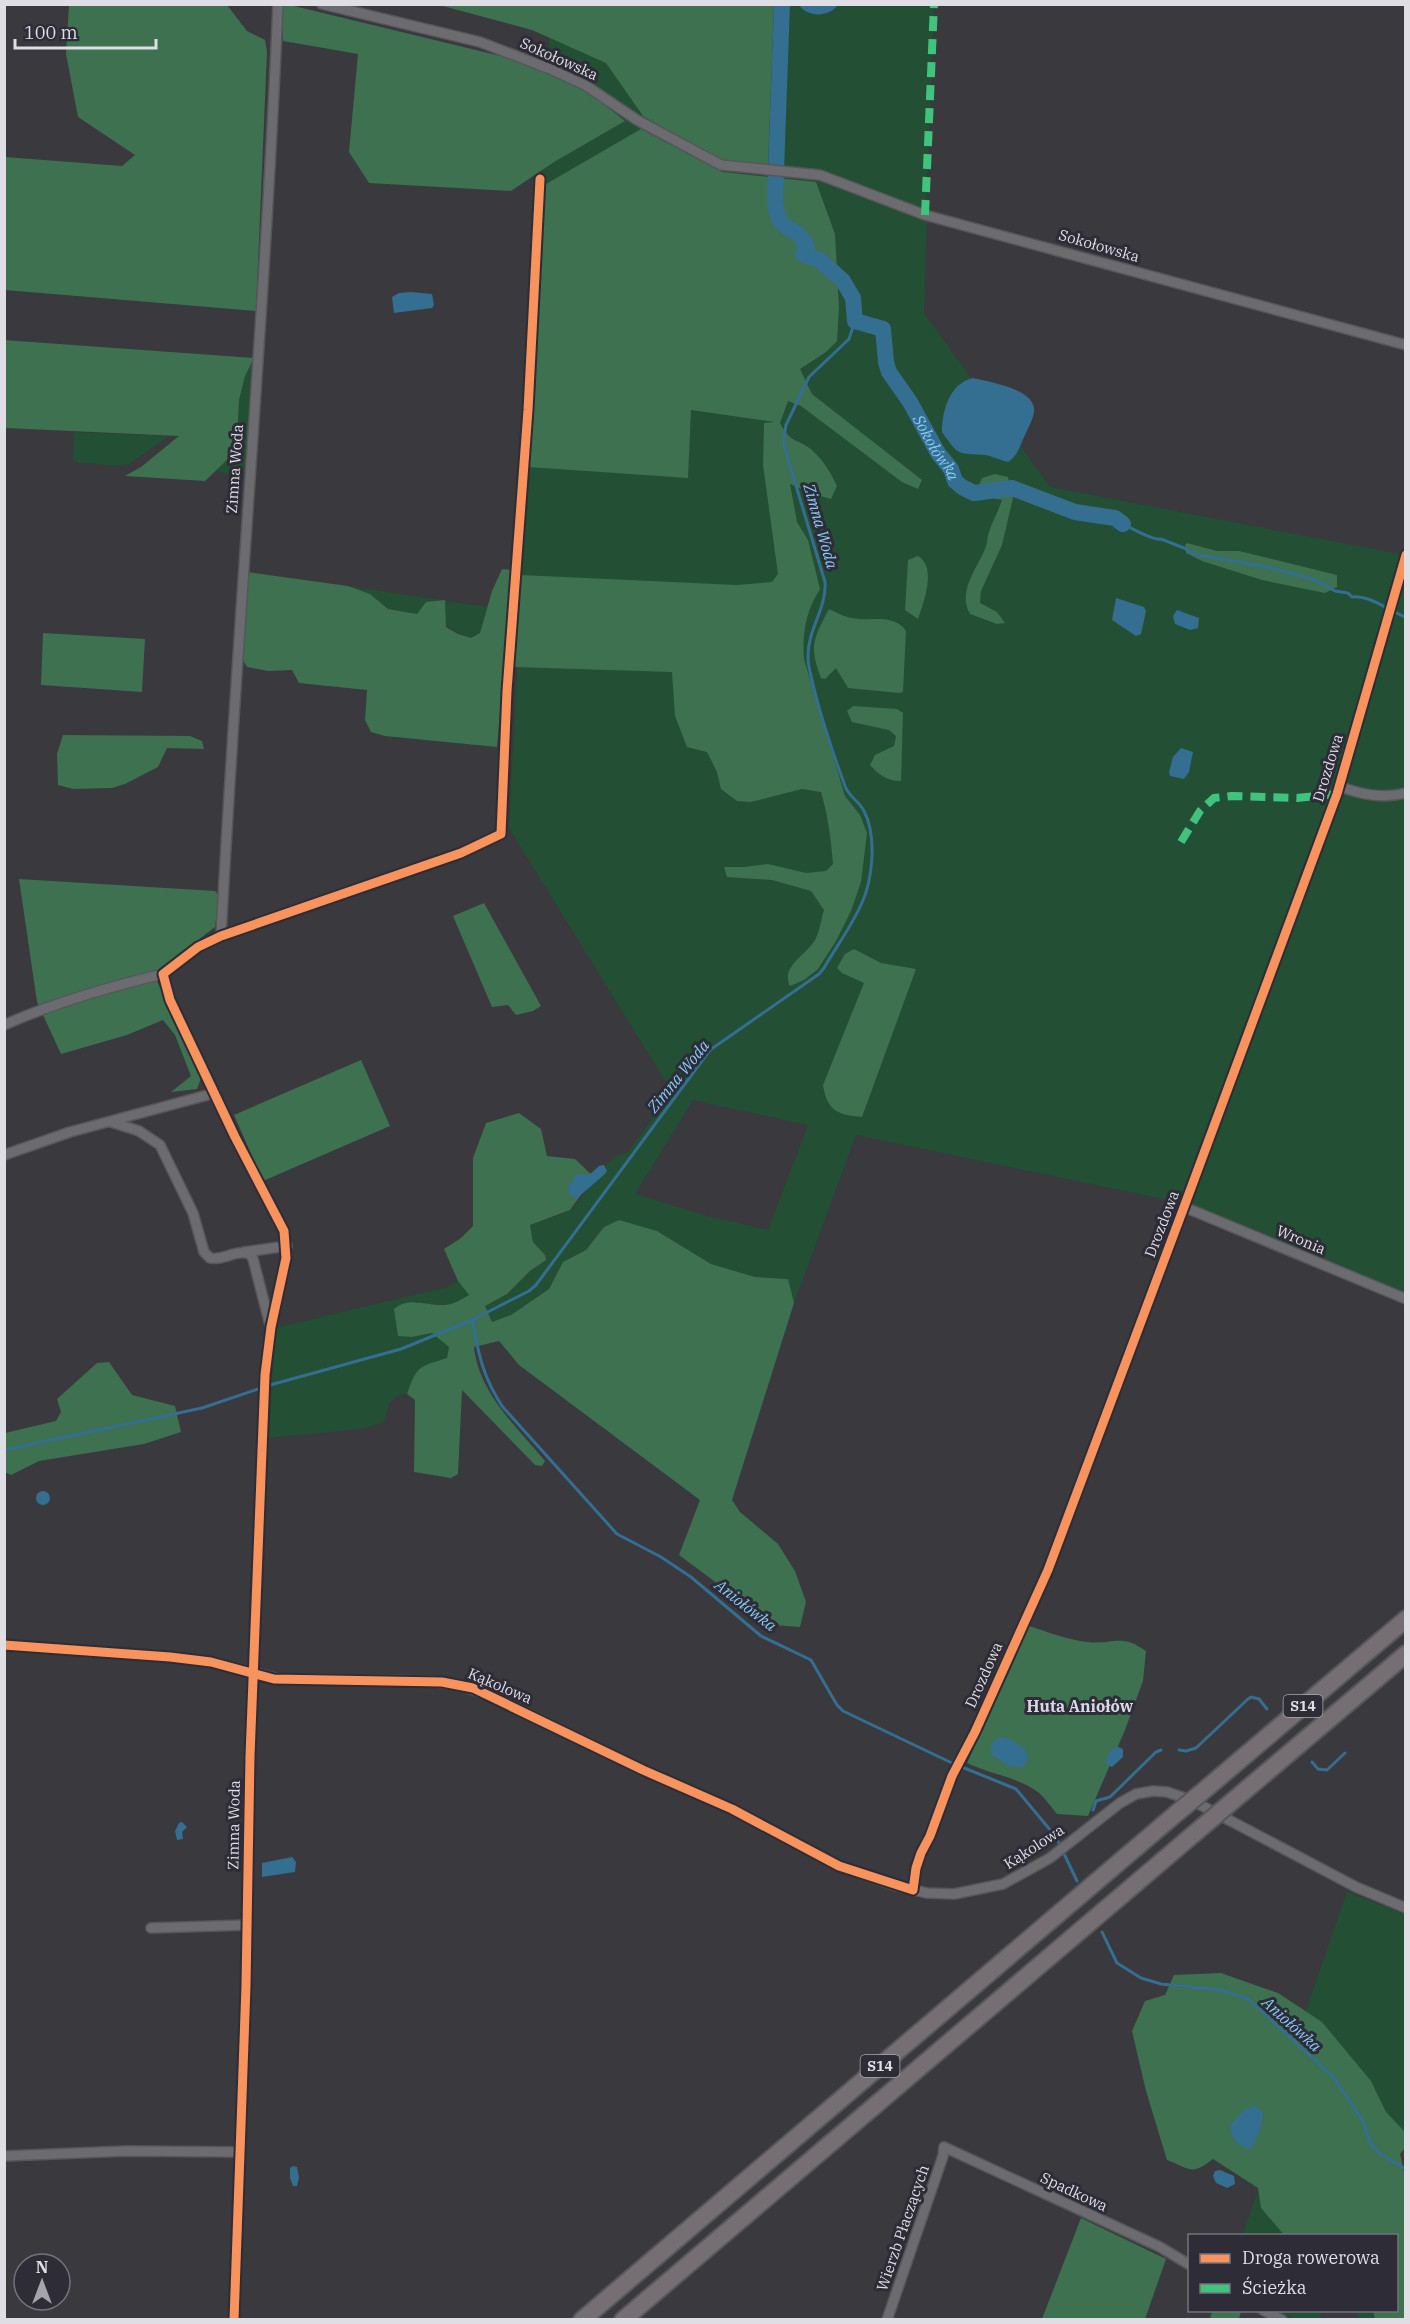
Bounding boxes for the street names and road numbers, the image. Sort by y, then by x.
street label: Sokołowska [517,33,601,84]
street label: Sokołowska [1057,225,1142,266]
street label: Zimna Woda [222,424,247,514]
street label: Drozdowa [1308,732,1347,804]
street label: Drozdowa [1140,1188,1183,1260]
street label: Wronia [1274,1221,1329,1258]
street label: Drozdowa [961,1639,1007,1711]
street label: Kąkolowa [465,1663,535,1708]
road number: S14 [1284,1695,1322,1717]
street label: Zimna Woda [223,1780,244,1870]
street label: Kąkolowa [1000,1820,1067,1873]
road number: S14 [860,2055,900,2077]
street label: Wierzb Płaczących [872,2162,933,2293]
street label: Spadkowa [1038,2168,1111,2215]

